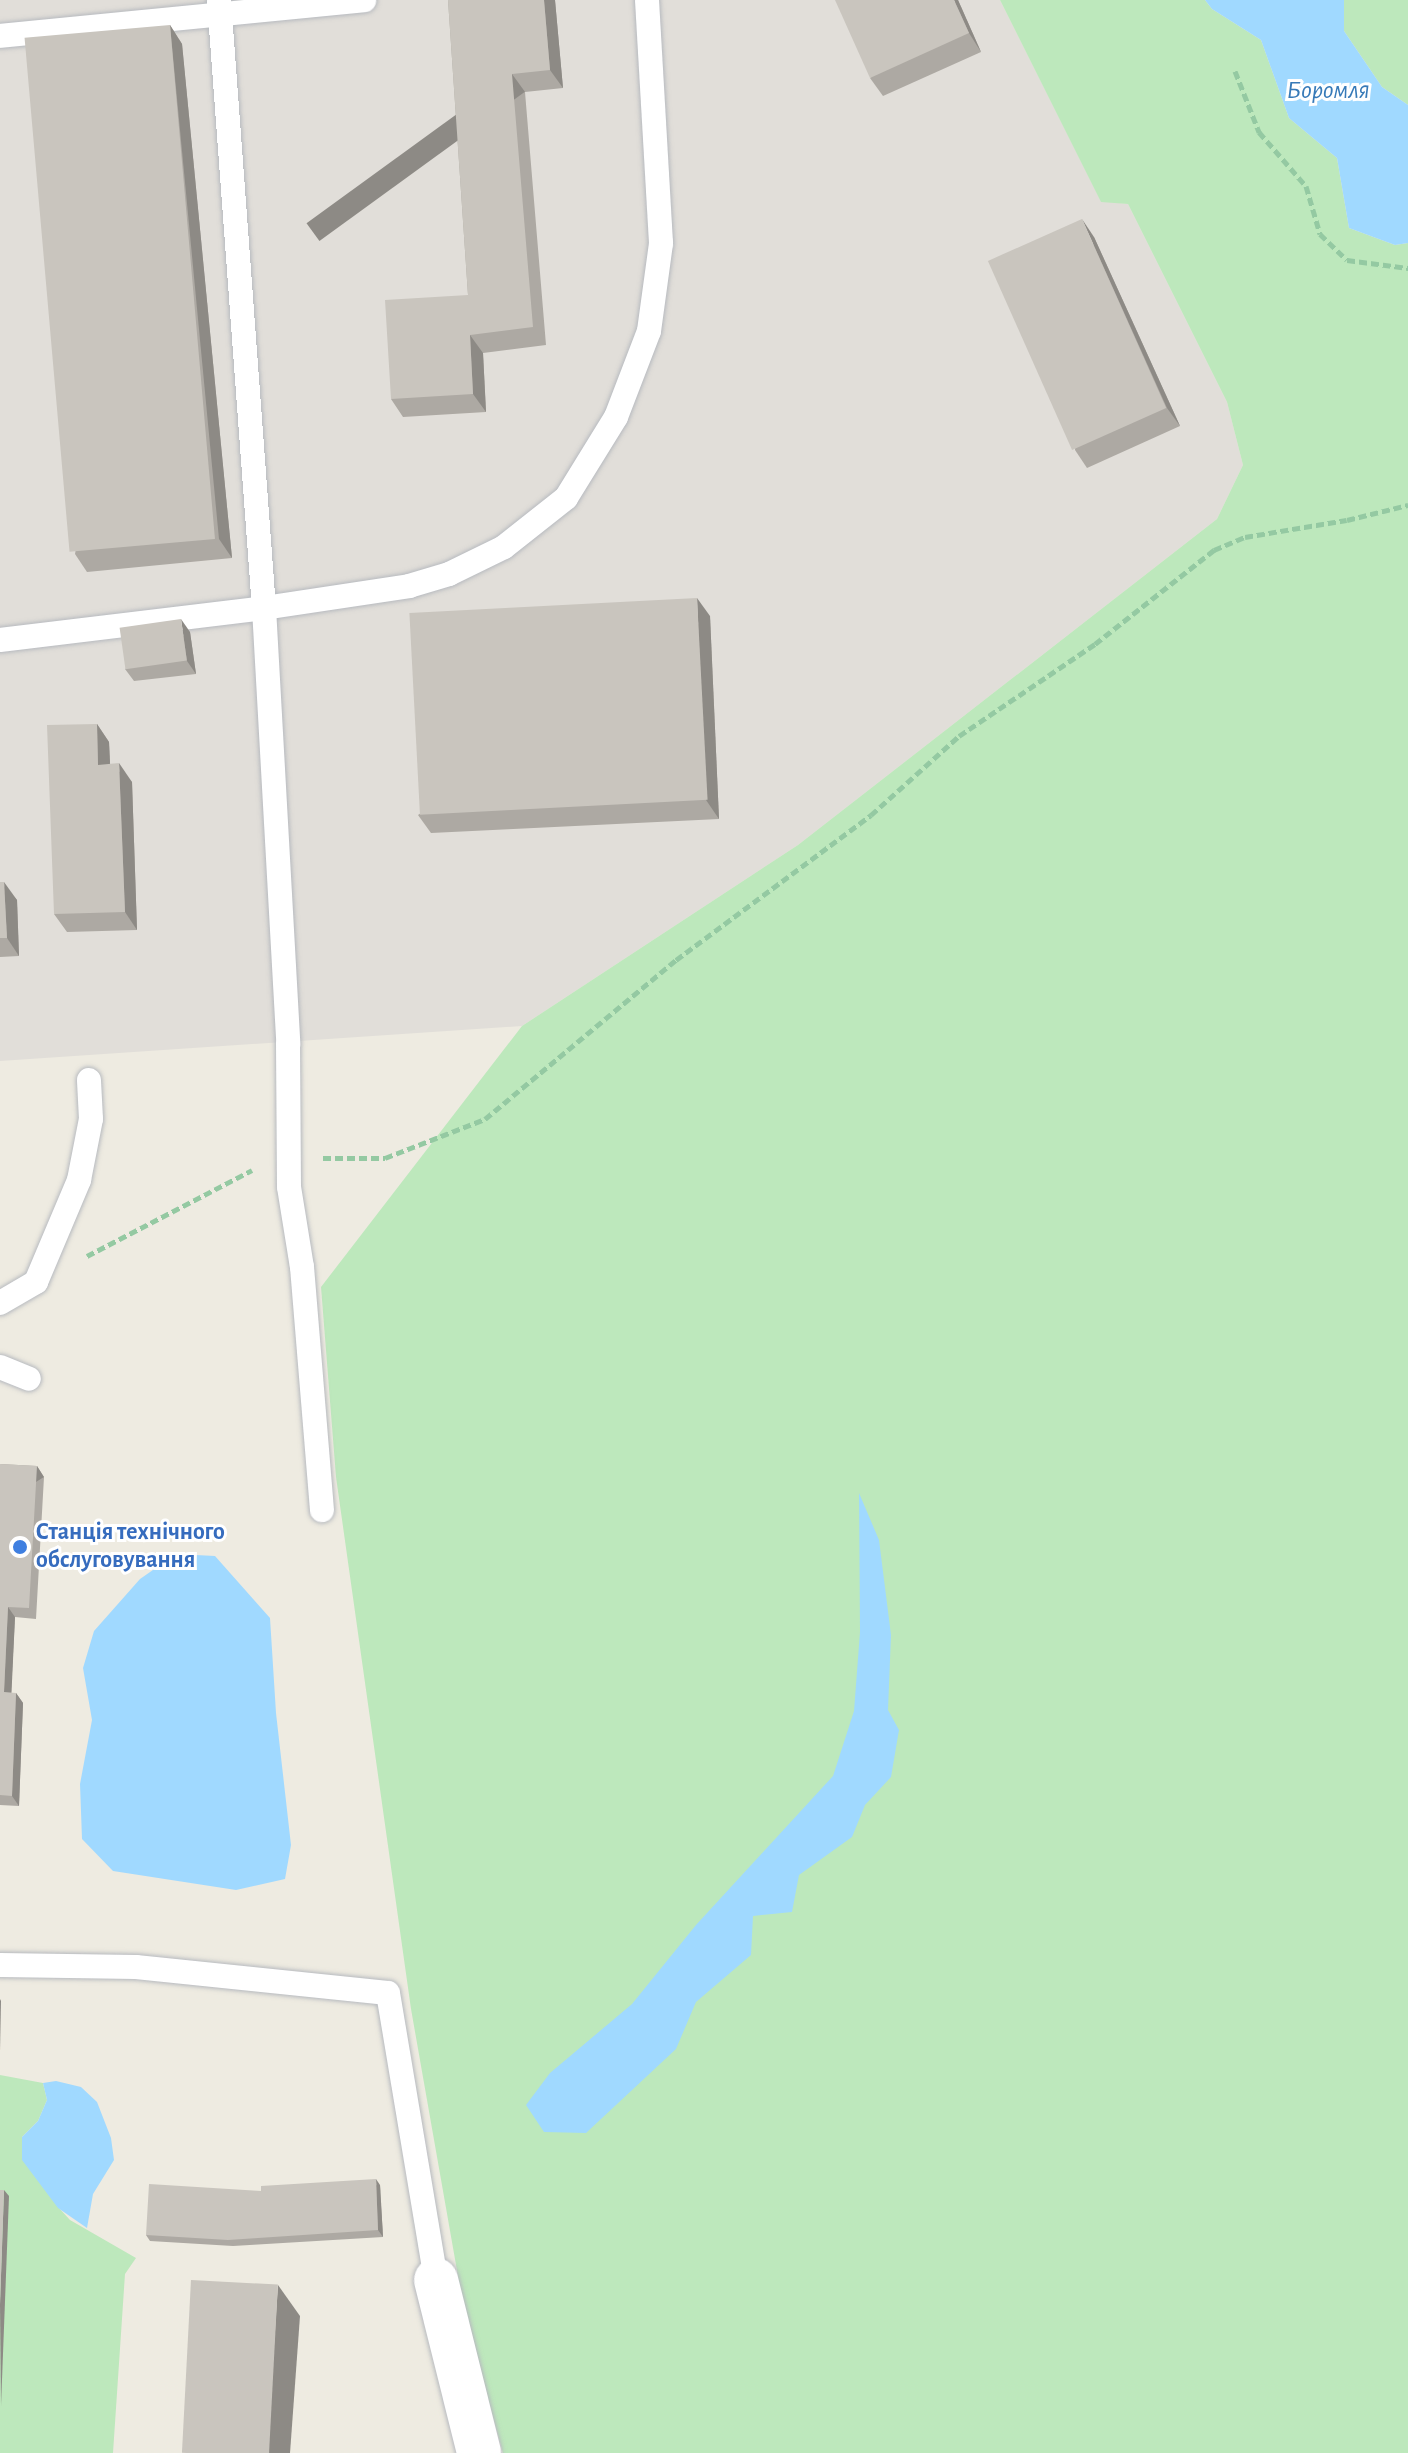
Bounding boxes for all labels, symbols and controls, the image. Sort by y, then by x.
water label: Боромля [1286,75,1370,107]
place label: Cтанція технічного обслуговування [36,1519,225,1575]
marker: Cтанція технічного обслуговування [11,1538,29,1556]

